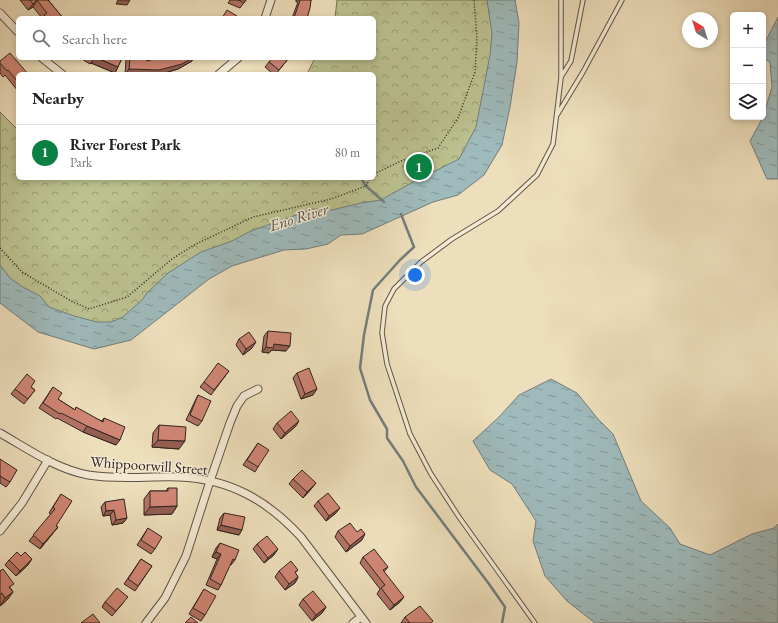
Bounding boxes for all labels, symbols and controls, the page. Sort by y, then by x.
north arrow [682,12,718,48]
map controls [730,12,766,120]
button: + [730,12,766,48]
search box [16,16,376,60]
icon: search [30,27,52,49]
text: Search here [62,29,127,48]
button: − [730,48,766,84]
button: layers [730,84,766,120]
text: Nearby [32,87,84,109]
text: River Forest Park [70,135,181,154]
text: 1 [42,144,48,161]
text: 80 m [335,144,360,161]
pin: 1 [406,152,432,182]
text: Park [70,154,92,171]
water label: Eno River [266,198,332,236]
your location [405,265,425,285]
street label: Whippoorwill Street [90,451,209,479]

